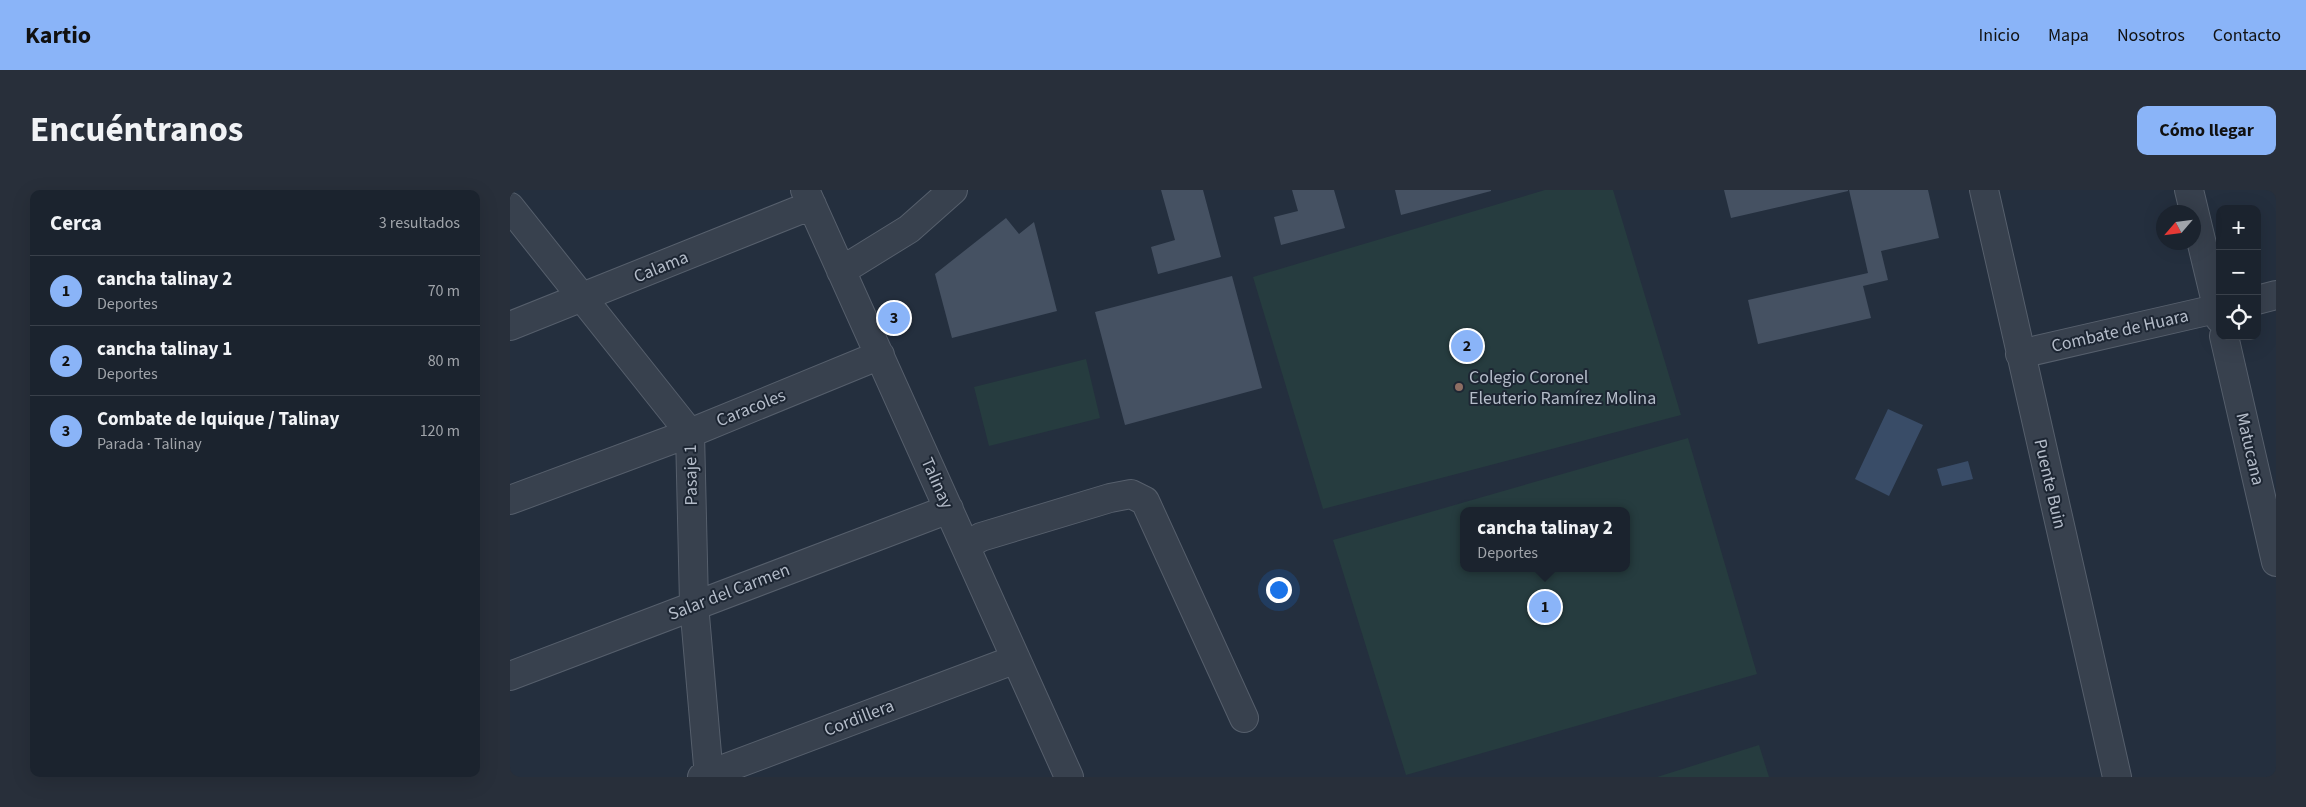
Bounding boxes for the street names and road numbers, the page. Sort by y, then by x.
street label: Calama [630,245,692,289]
street label: Combate de Huara [2049,303,2191,359]
street label: Caracoles [713,383,789,433]
street label: Matucana [2230,410,2270,488]
street label: Puente Buin [2027,436,2073,532]
street label: Pasaje 1 [678,444,704,506]
street label: Talinay [915,453,960,513]
street label: Salar del Carmen [664,557,794,627]
street label: Cordillera [820,693,898,743]

